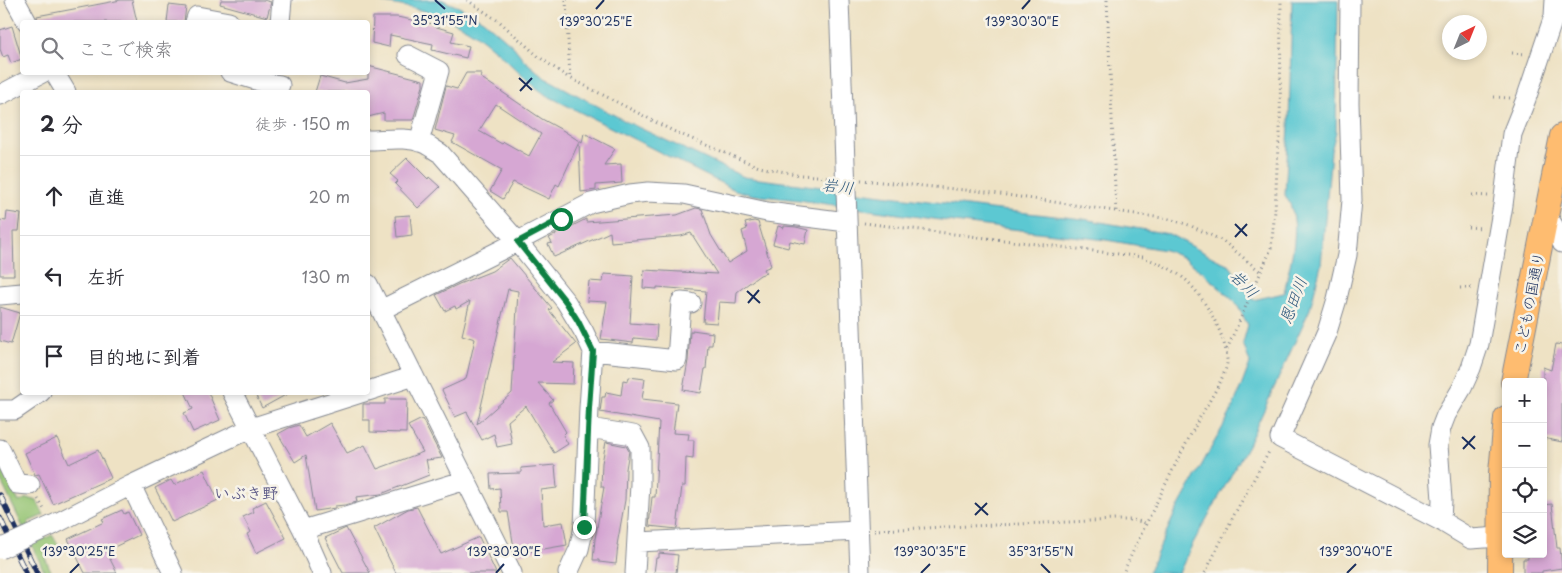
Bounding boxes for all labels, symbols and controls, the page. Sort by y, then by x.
text: 35°31'55"N [412,11,478,29]
text: 139°30'25"E [559,12,633,30]
text: 139°30'30"E [985,12,1059,30]
north arrow [1442,15,1487,60]
search box [20,20,370,75]
icon: search [38,34,66,62]
text: ここで検索 [78,34,173,62]
text: 2 分 [40,107,82,139]
text: 徒歩 · 150 m [255,111,350,135]
water label: 岩川 [821,171,855,199]
icon: ahead [40,182,68,210]
text: 直進 [87,182,125,210]
text: 20 m [309,184,350,208]
route start [550,208,573,231]
street label: こどもの国通り [1507,249,1549,357]
icon: left [40,262,68,290]
text: 左折 [87,262,125,290]
water label: 岩川 [1225,263,1265,303]
text: 130 m [302,264,350,288]
water label: 恩田川 [1272,273,1312,327]
icon: arrive [40,342,68,370]
text: 目的地に到着 [87,342,201,370]
map controls [1502,378,1547,558]
button: + [1502,378,1547,423]
button: − [1502,423,1547,468]
button: locate [1502,468,1547,513]
district label: いぶき野 [214,480,278,504]
button: layers [1502,513,1547,558]
route end [573,516,596,539]
text: 139°30'25"E [42,542,116,560]
text: 139°30'30"E [467,542,541,560]
text: 139°30'35"E [894,542,966,560]
text: 35°31'55"N [1008,542,1074,560]
text: 139°30'40"E [1319,542,1393,560]

